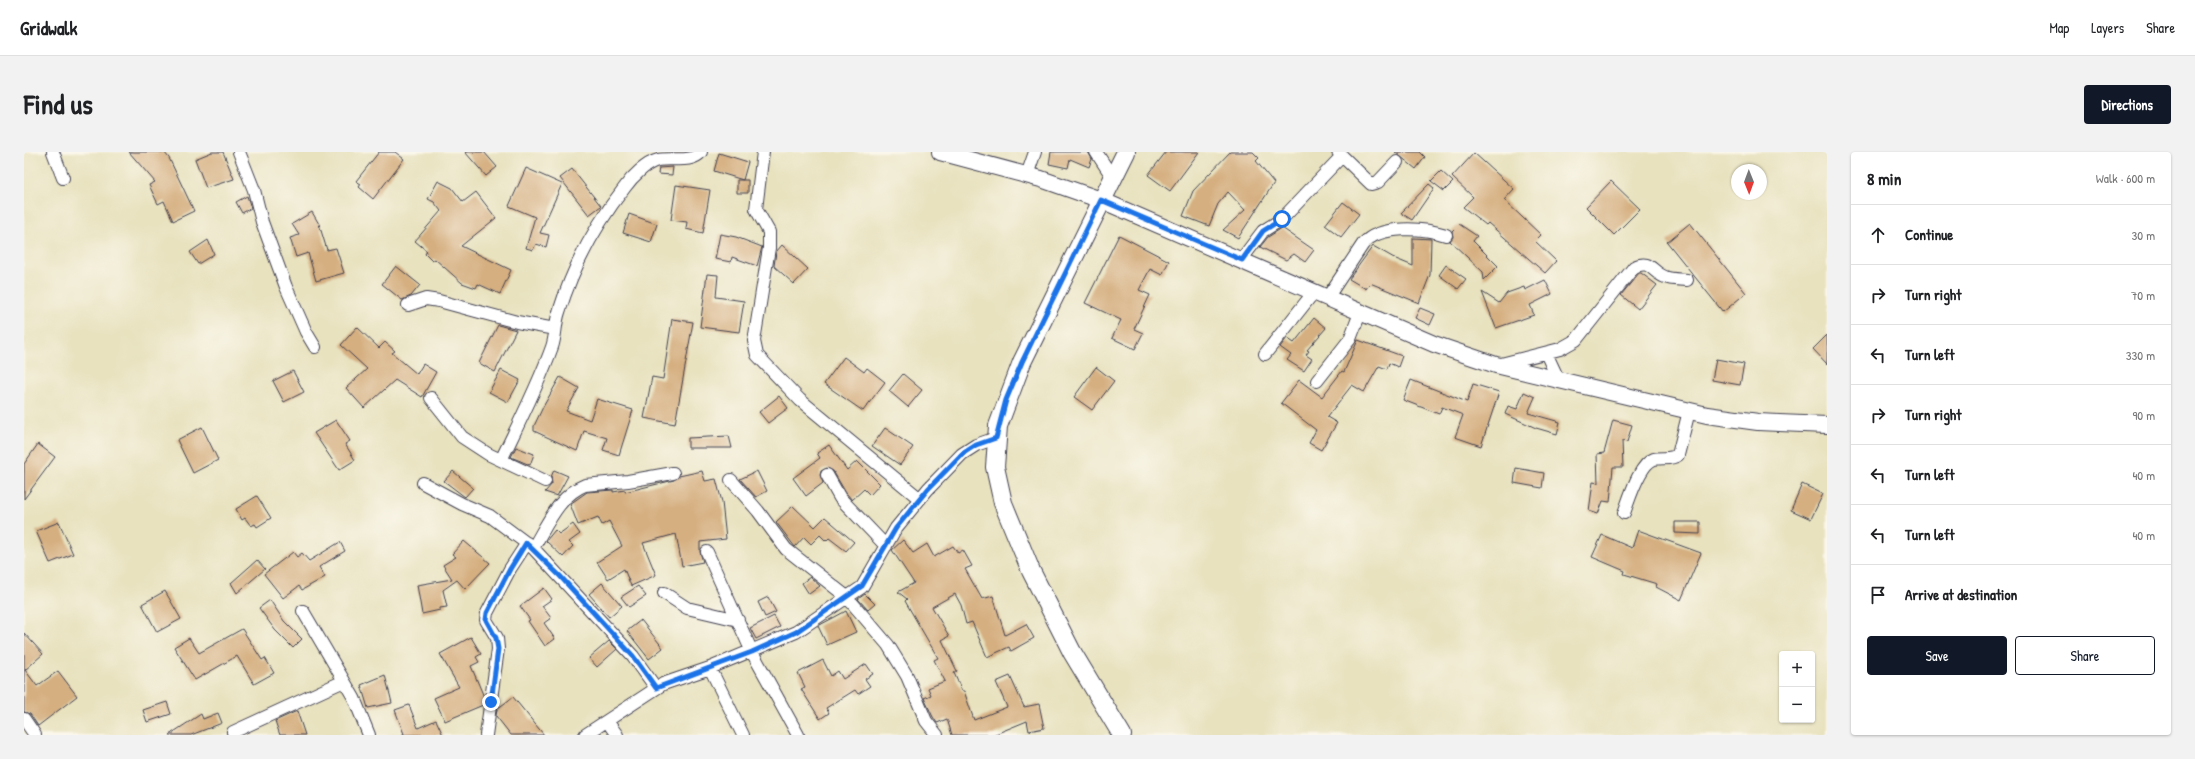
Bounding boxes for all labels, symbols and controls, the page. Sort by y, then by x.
text: Gridwalk [20,15,77,41]
text: Map [2049,18,2069,37]
text: Layers [2091,18,2124,37]
text: Share [2146,18,2175,37]
text: Find us [24,85,93,123]
button: Directions [2084,85,2171,124]
north arrow [1731,164,1767,200]
text: 8 min [1867,167,1901,190]
text: Walk · 600 m [2096,169,2155,187]
route start [1273,210,1291,228]
icon: ahead [1867,224,1889,246]
text: Continue [1905,224,1953,245]
text: 30 m [2132,226,2155,244]
icon: right [1867,284,1889,306]
text: Turn right [1905,284,1961,305]
text: 70 m [2131,286,2155,304]
icon: left [1867,344,1889,366]
text: Turn left [1905,344,1955,365]
text: 330 m [2126,346,2155,364]
icon: right [1867,404,1889,426]
text: Turn right [1905,404,1961,425]
text: 90 m [2133,406,2155,424]
icon: left [1867,464,1889,486]
text: Turn left [1905,464,1955,485]
text: 40 m [2132,466,2155,484]
icon: left [1867,524,1889,546]
text: Turn left [1905,524,1955,545]
text: 40 m [2132,526,2155,544]
icon: arrive [1867,584,1889,606]
text: Arrive at destination [1905,584,2017,605]
button: Save [1867,636,2007,675]
button: Share [2015,636,2155,675]
map controls [1779,651,1815,723]
button: + [1779,651,1815,687]
button: − [1779,687,1815,723]
route end [482,693,500,711]

